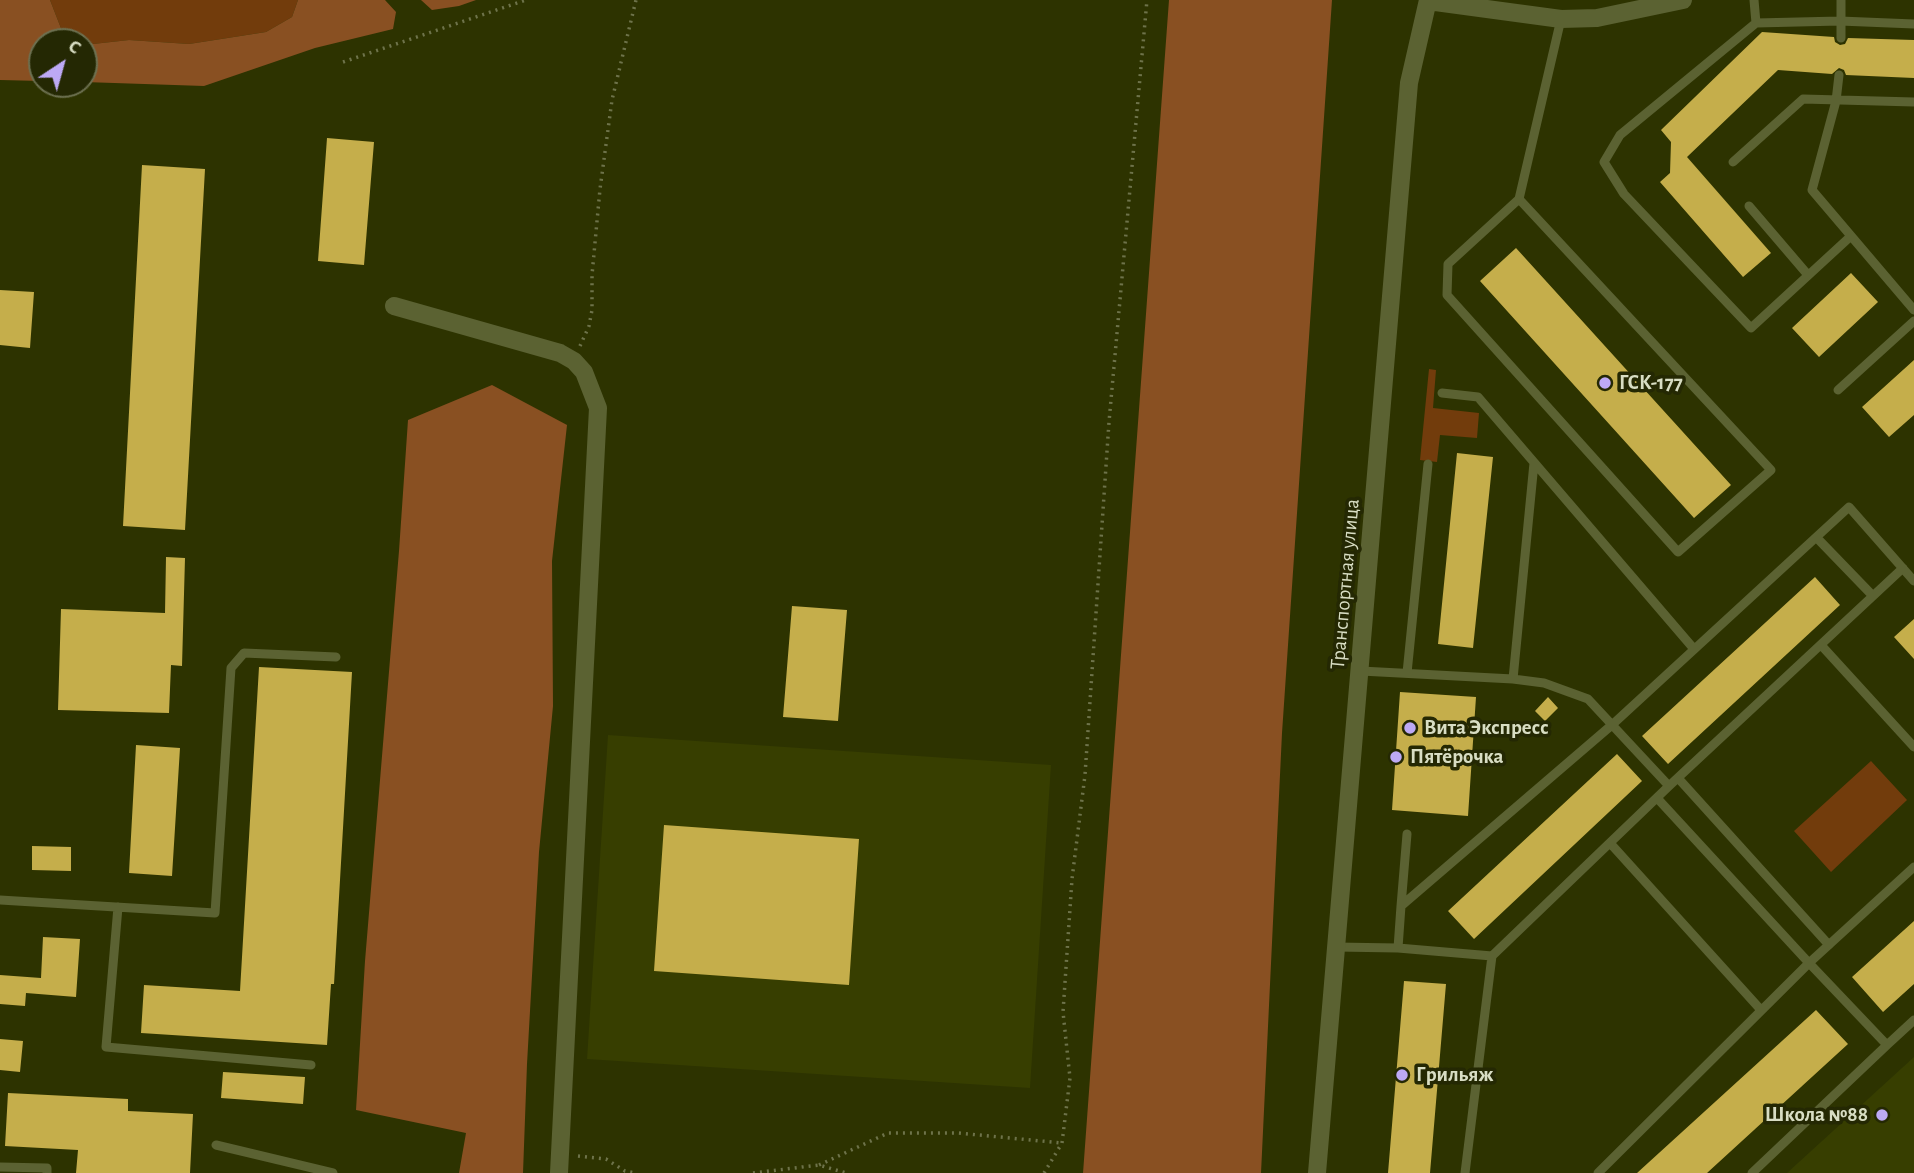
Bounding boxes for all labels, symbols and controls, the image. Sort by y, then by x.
north arrow [28,28,98,98]
text: С [65,36,84,58]
place label: ГСК-177 [1619,370,1683,396]
marker: ГСК-177 [1597,375,1613,391]
street label: Транспортная улица [1325,498,1365,670]
place label: Вита Экспресс [1424,715,1549,741]
marker: Вита Экспресс [1402,720,1418,736]
place label: Пятёрочка [1410,744,1504,770]
marker: Пятёрочка [1388,749,1404,765]
place label: Грильяж [1416,1062,1493,1088]
marker: Грильяж [1394,1067,1410,1083]
place label: Школа №88 [1765,1102,1868,1128]
marker: Школа №88 [1874,1107,1890,1123]

